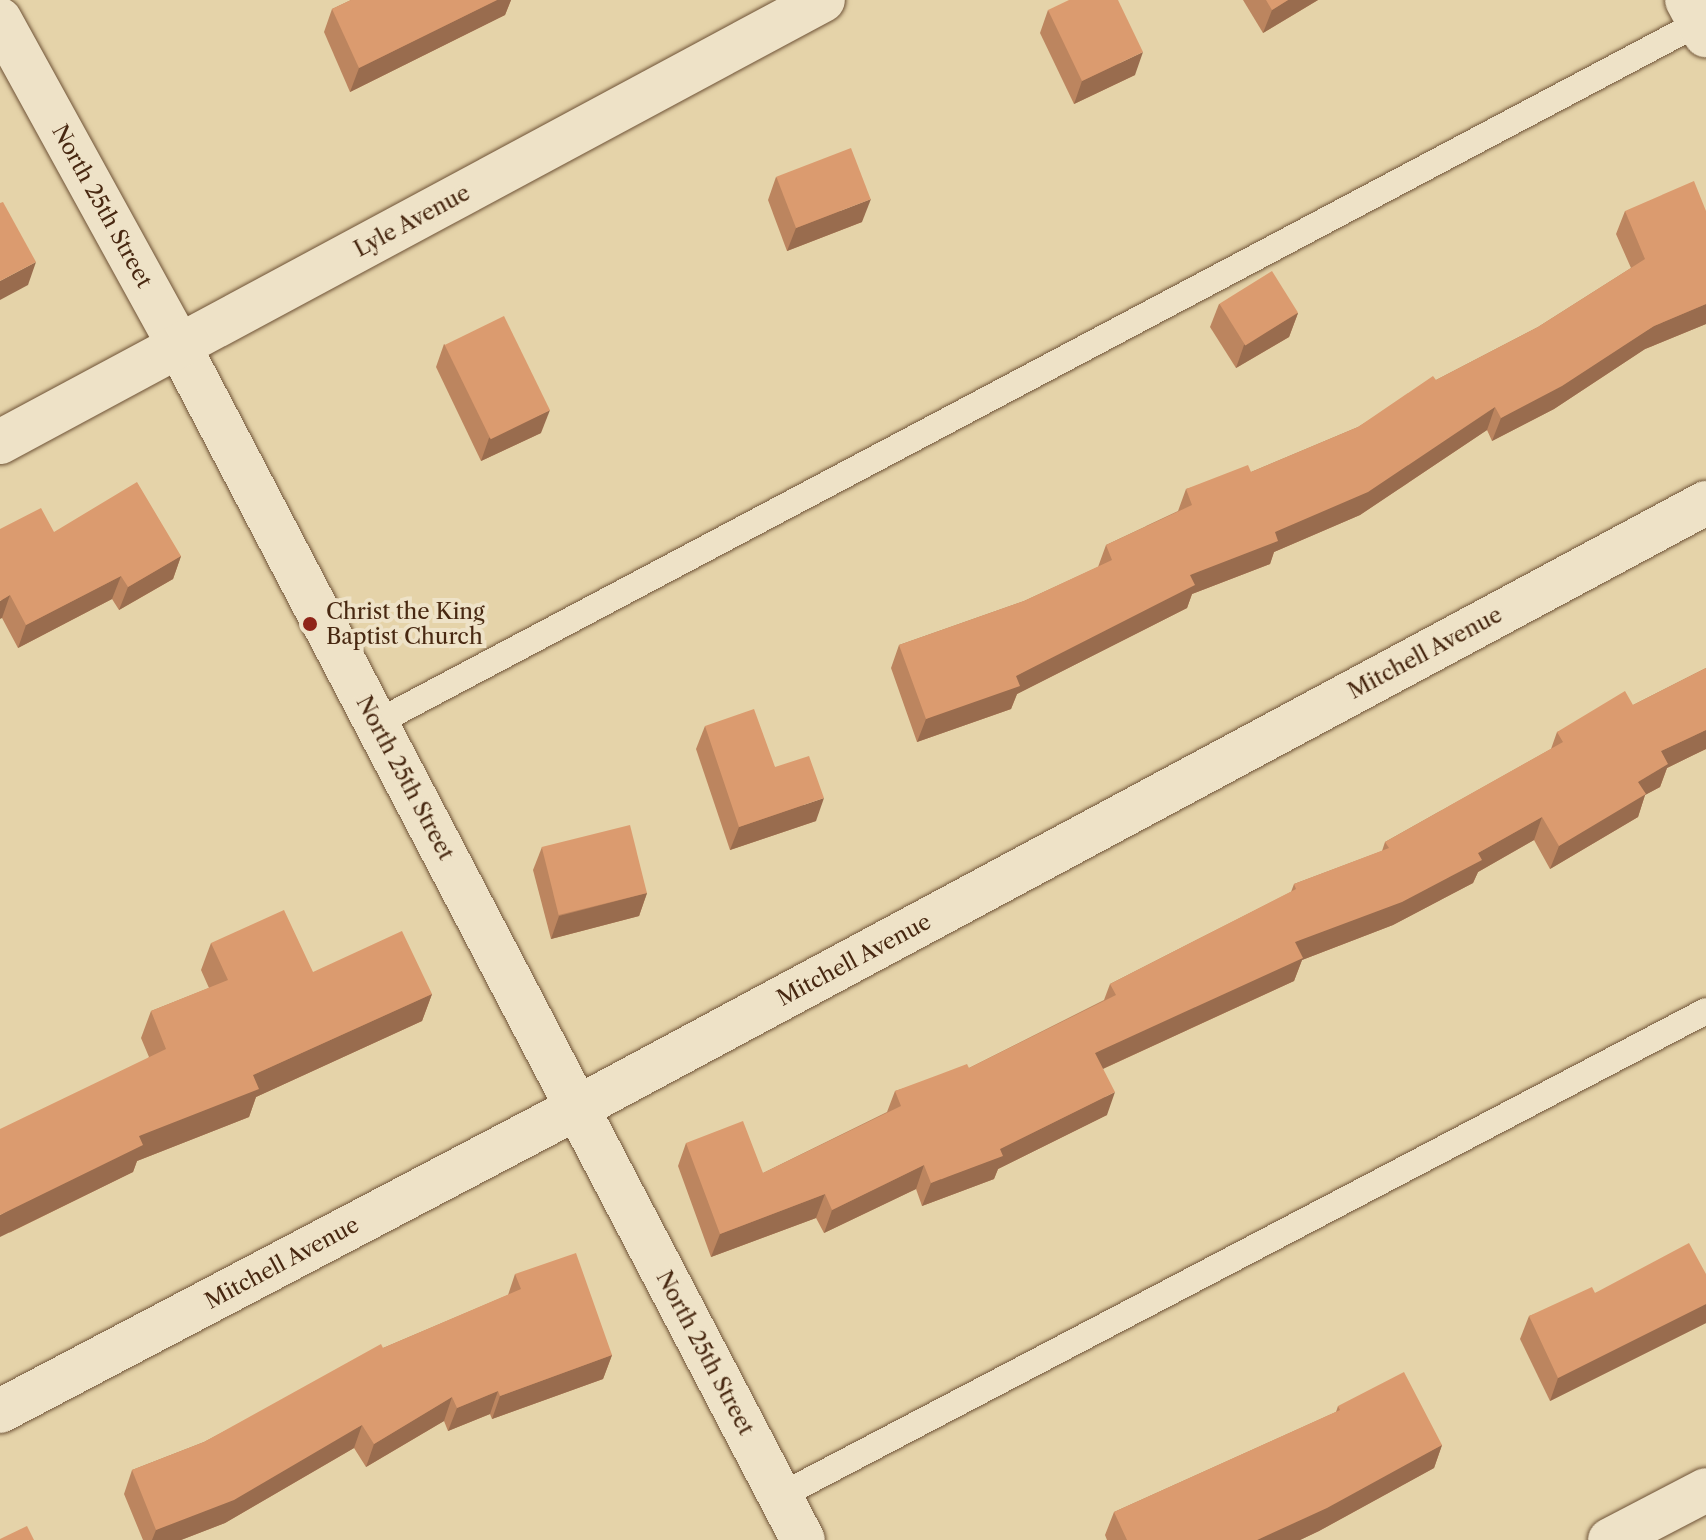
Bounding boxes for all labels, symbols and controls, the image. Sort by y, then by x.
street label: North 25th Street [46,120,158,292]
street label: Lyle Avenue [349,179,475,263]
place label: Christ the King Baptist Church [326,598,485,650]
street label: Mitchell Avenue [1343,601,1507,705]
marker: Christ the King Baptist Church [301,615,319,633]
street label: North 25th Street [351,691,459,865]
street label: Mitchell Avenue [772,908,936,1012]
street label: Mitchell Avenue [200,1211,364,1315]
street label: North 25th Street [651,1266,759,1440]

